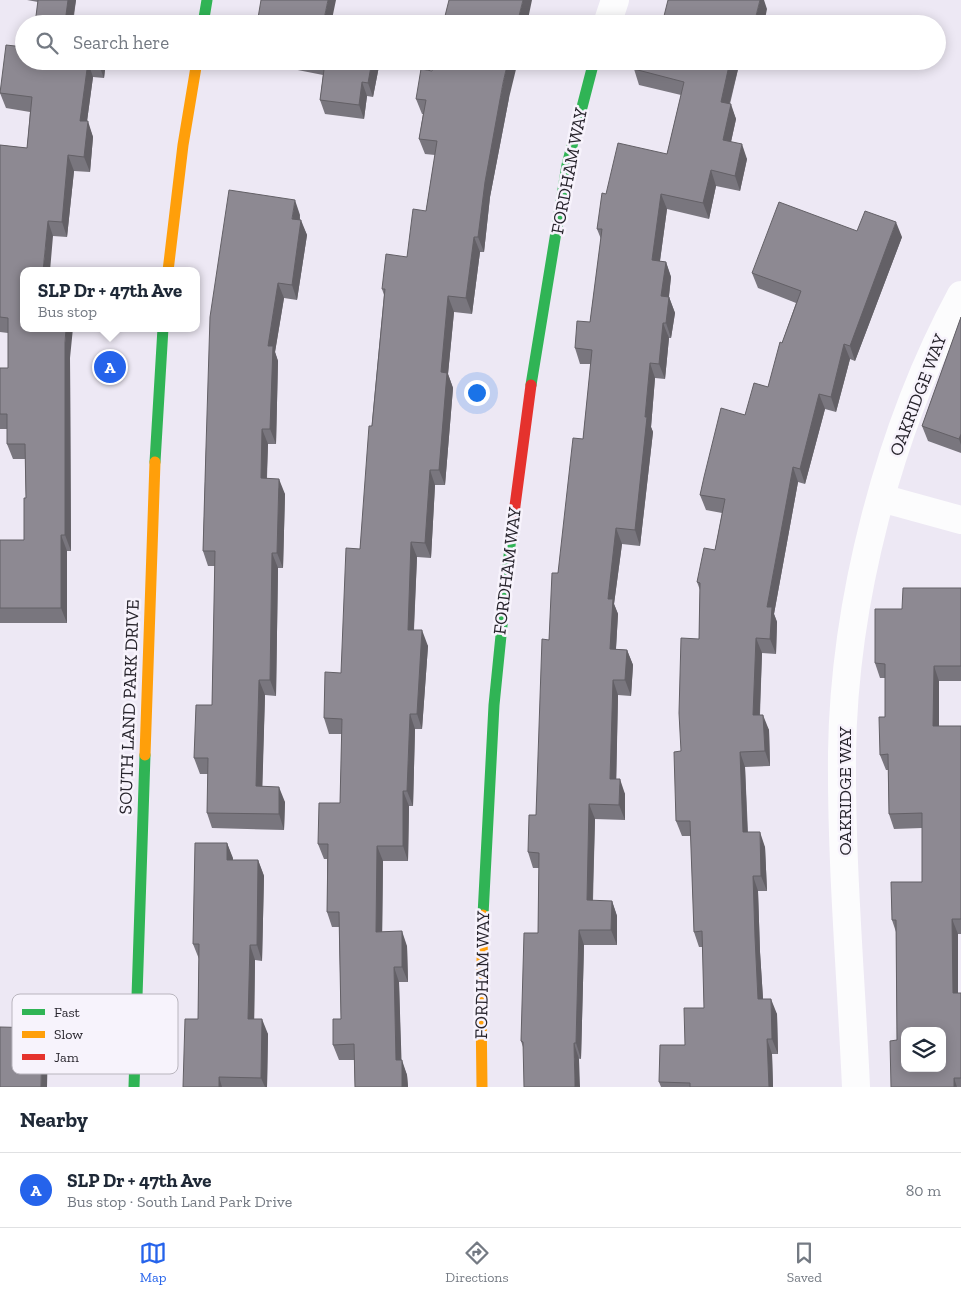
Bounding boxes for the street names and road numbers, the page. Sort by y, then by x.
street label: FORDHAM WAY [546,106,592,236]
street label: OAKRIDGE WAY [885,331,951,459]
street label: FORDHAM WAY [488,506,526,636]
street label: SOUTH LAND PARK DRIVE [114,599,144,815]
street label: OAKRIDGE WAY [834,726,856,856]
street label: FORDHAM WAY [470,911,494,1039]

